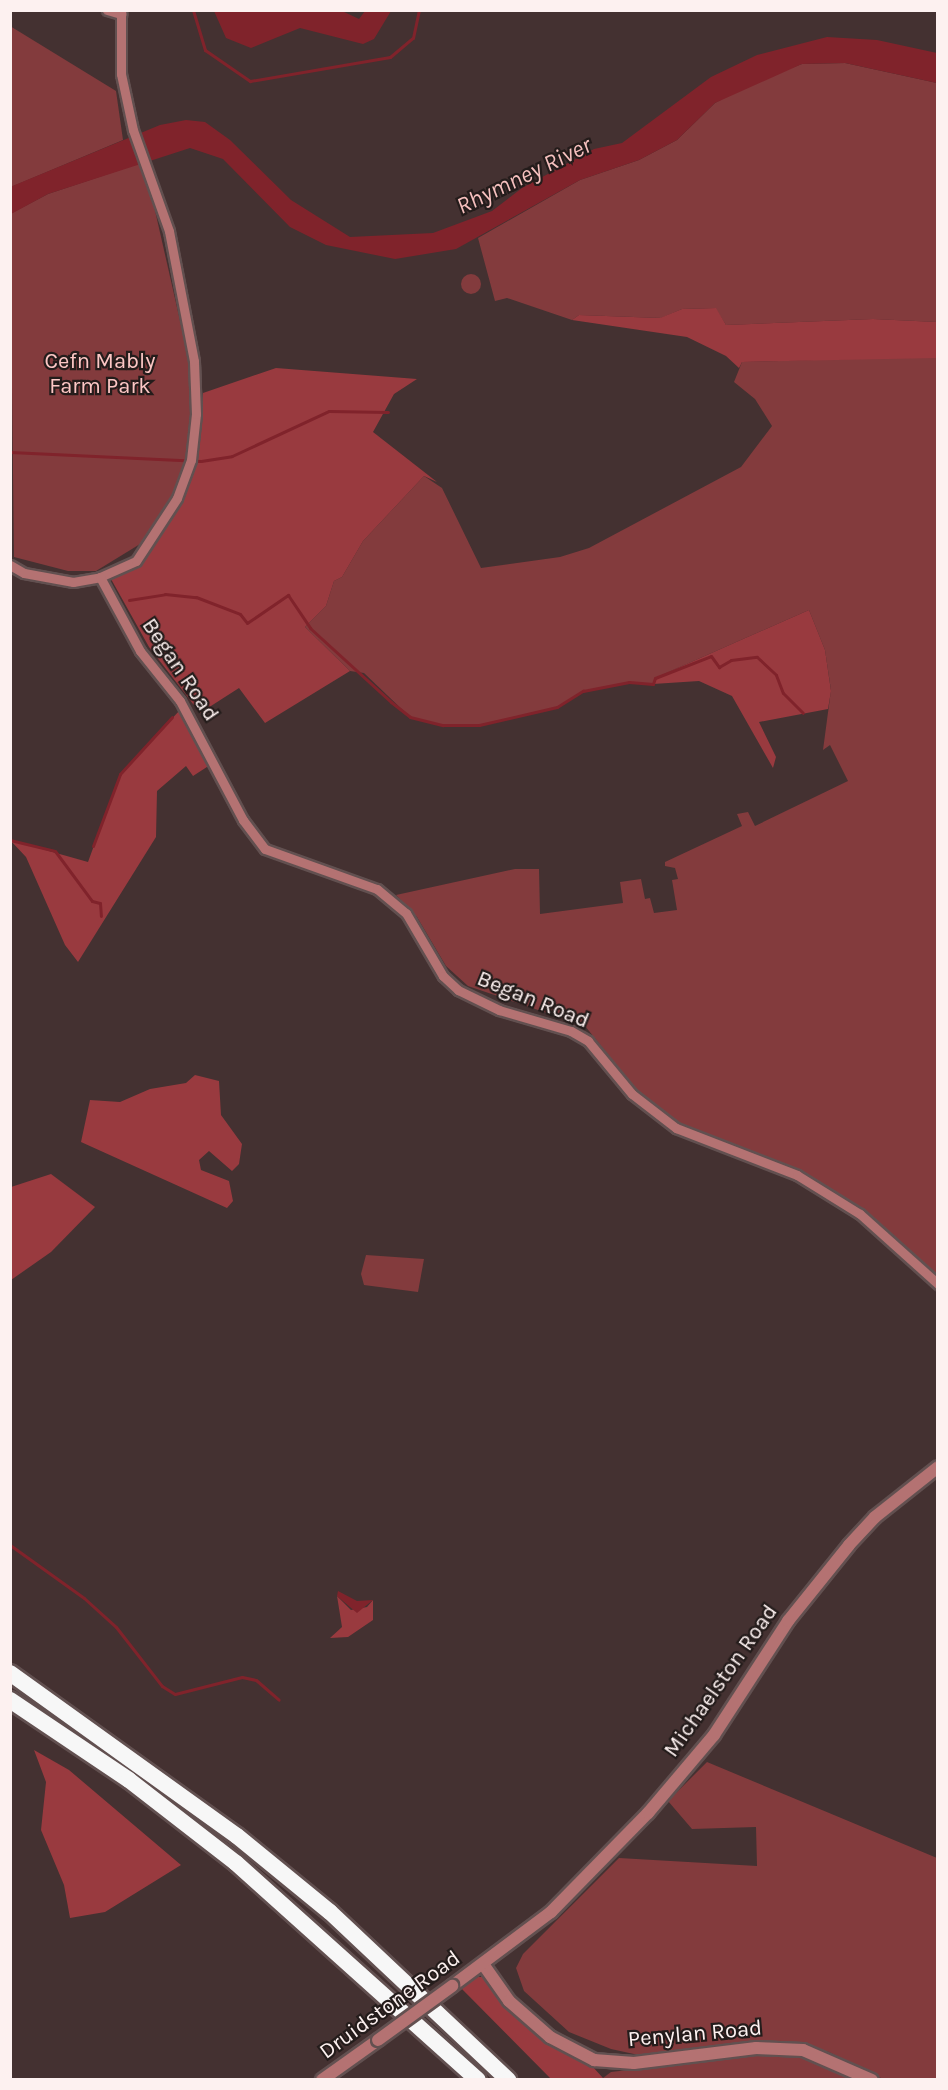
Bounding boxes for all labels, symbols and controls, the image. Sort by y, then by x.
water label: Rhymney River [452,131,596,221]
park label: Cefn Mably Farm Park [44,348,156,400]
street label: Began Road [136,613,224,727]
street label: Began Road [473,966,593,1034]
street label: Michaelston Road [658,1600,784,1762]
street label: Druidstone Road [314,1945,466,2065]
street label: Penylan Road [627,2015,763,2053]

